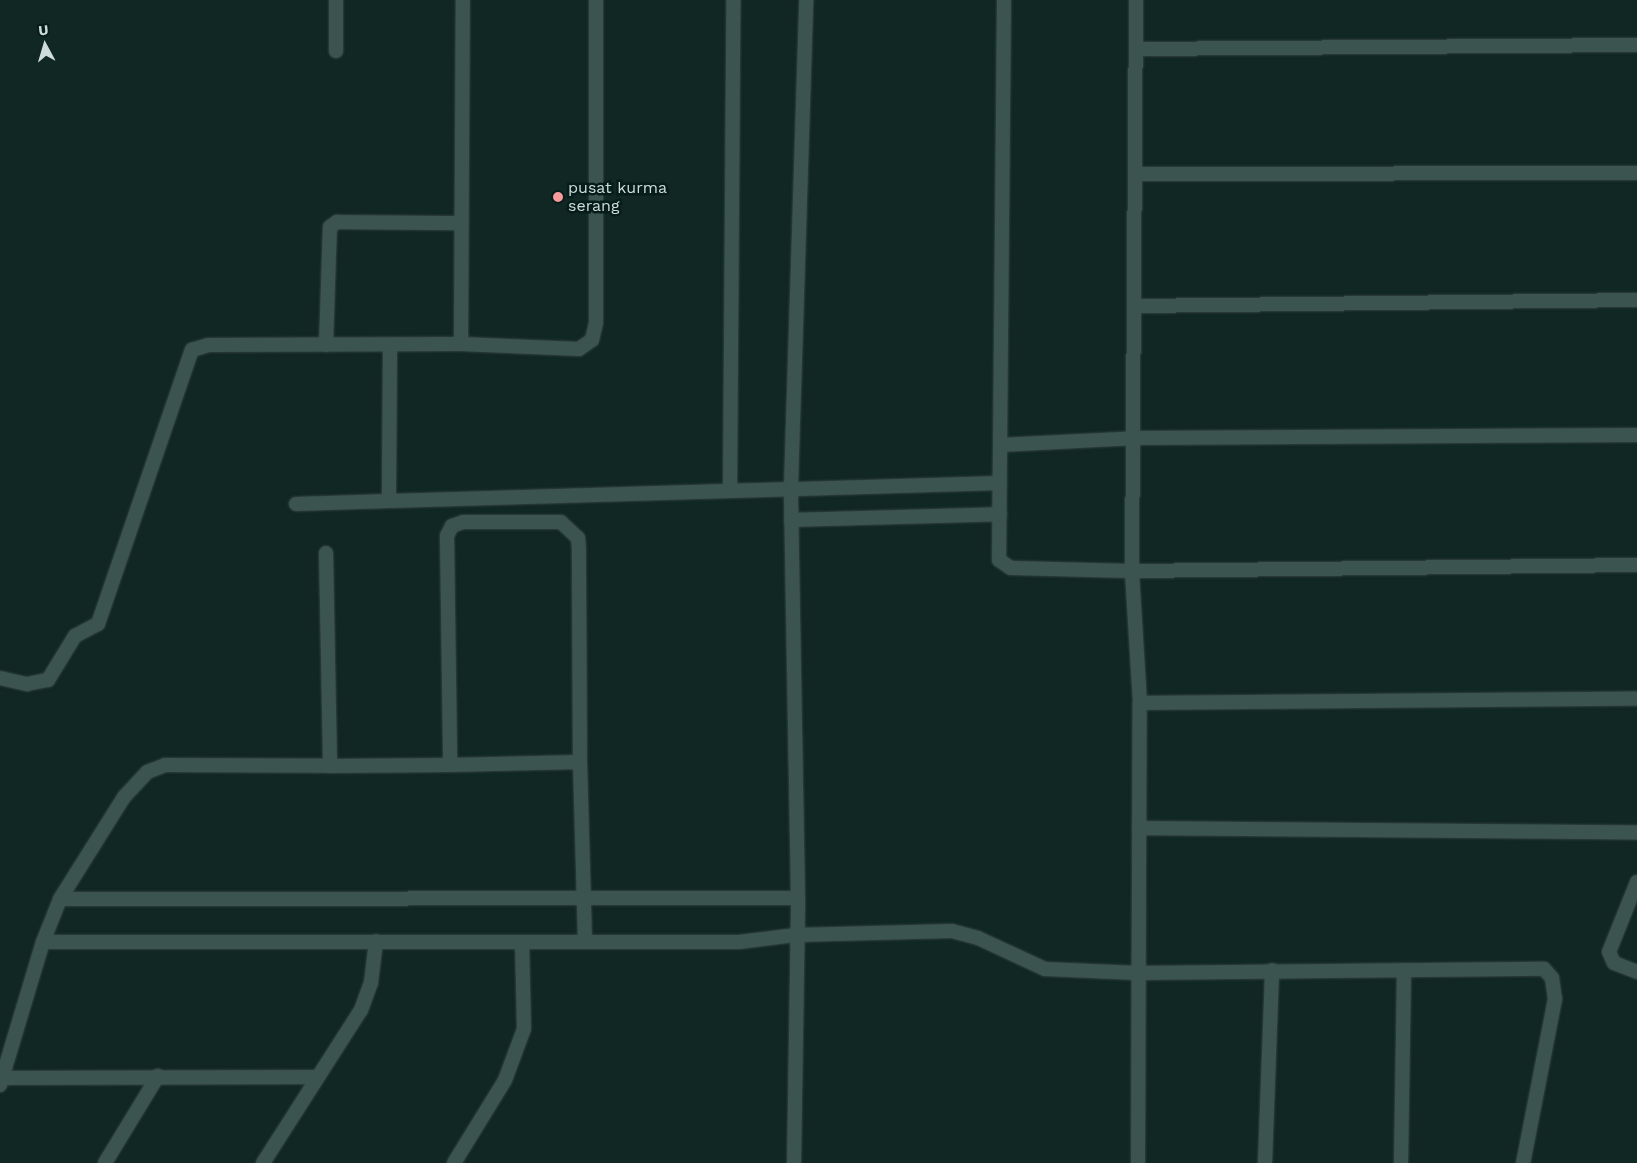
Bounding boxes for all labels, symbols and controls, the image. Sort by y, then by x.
north arrow [20,20,70,70]
text: U [38,22,49,39]
place label: pusat kurma serang [568,178,667,216]
marker: pusat kurma serang [552,191,564,203]

